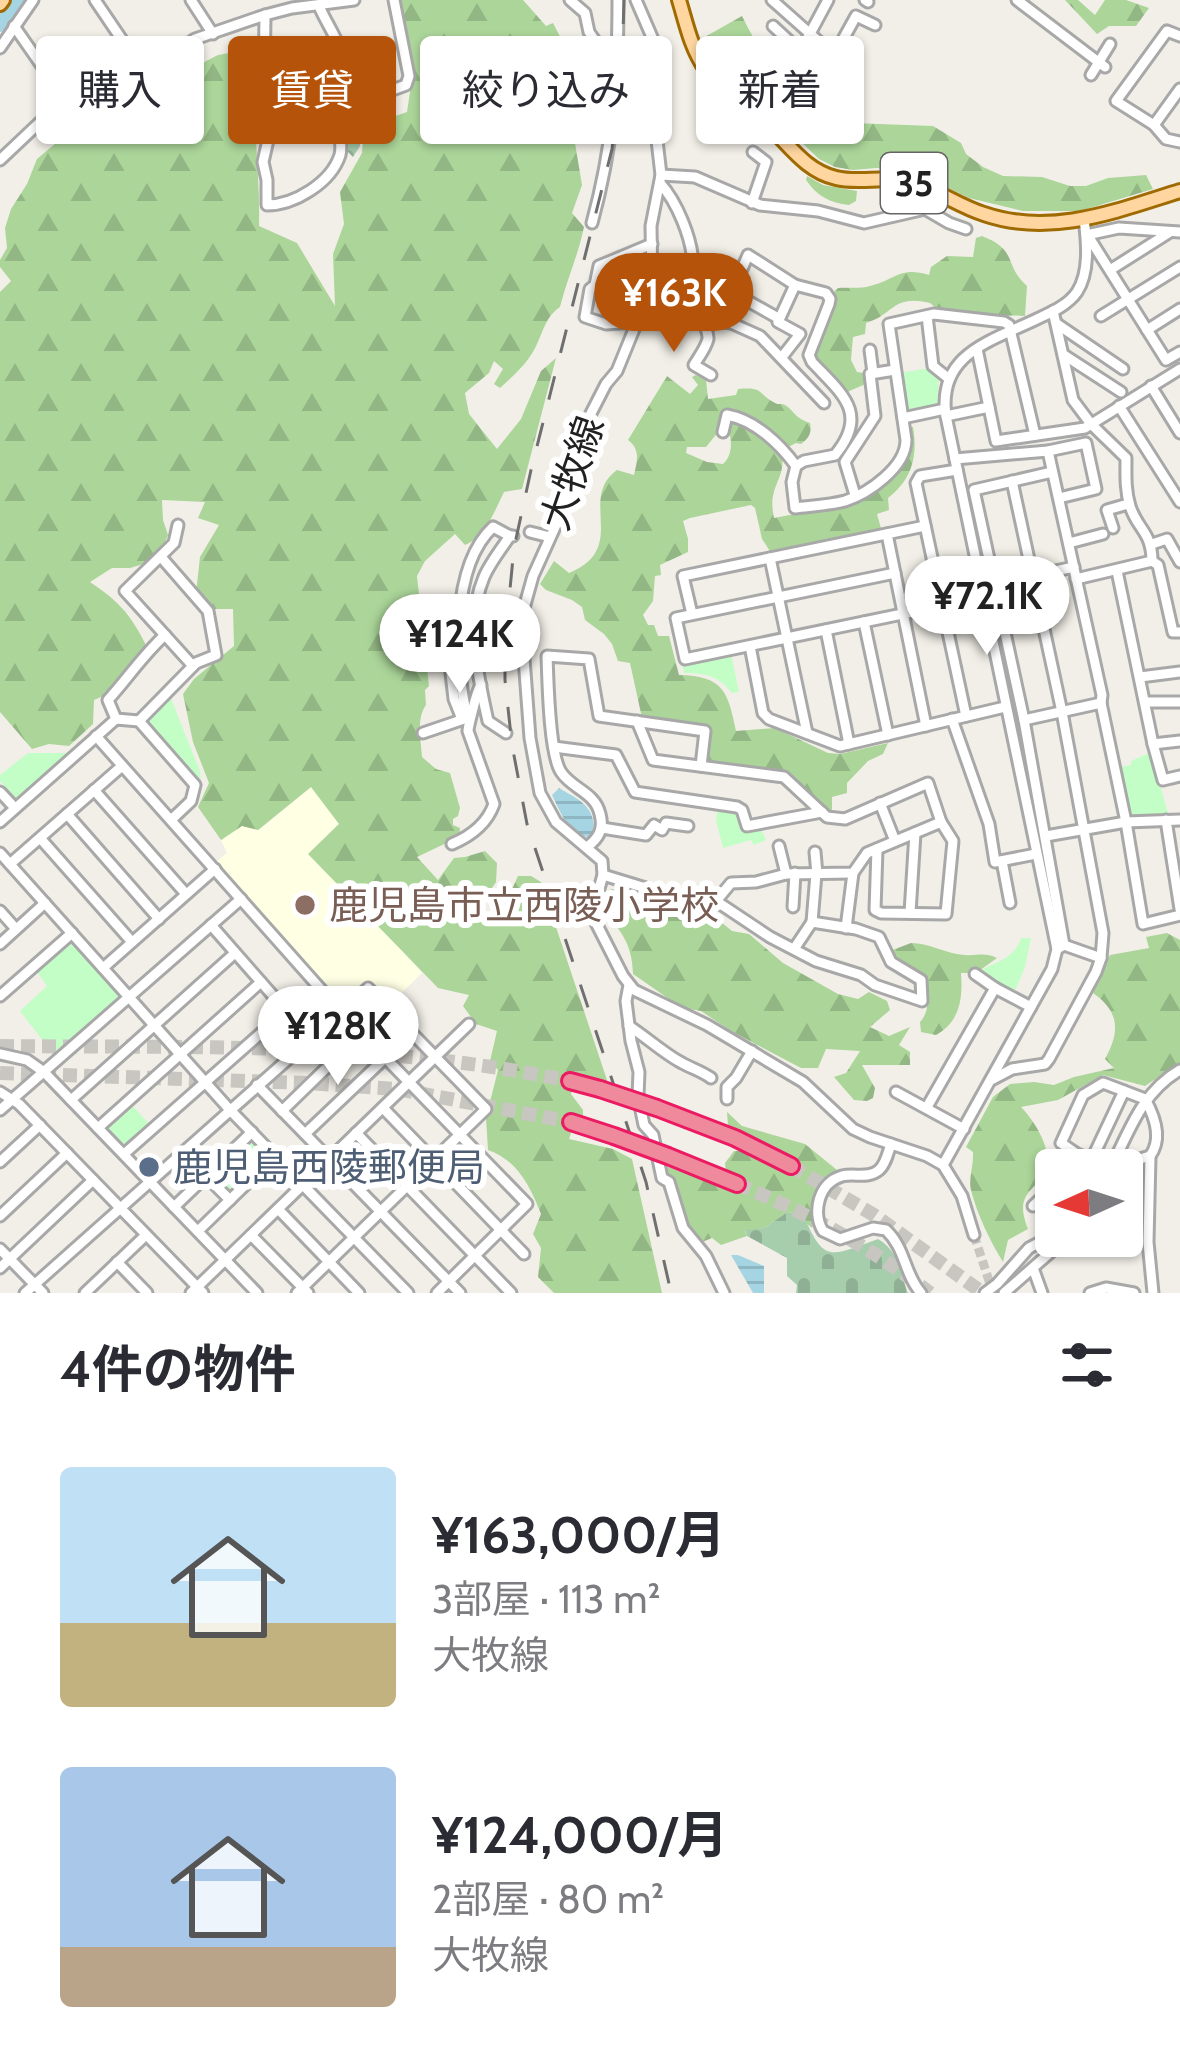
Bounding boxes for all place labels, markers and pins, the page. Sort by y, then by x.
pin: ¥163K [590,253,758,355]
pin: ¥72.1K [889,556,1085,658]
pin: ¥124K [376,594,544,696]
place label: 鹿児島市立西陵小学校 [329,881,719,929]
marker: 鹿児島市立西陵小学校 [292,892,318,918]
pin: ¥128K [254,986,422,1088]
place label: 鹿児島西陵郵便局 [173,1143,485,1191]
marker: 鹿児島西陵郵便局 [136,1154,162,1180]

